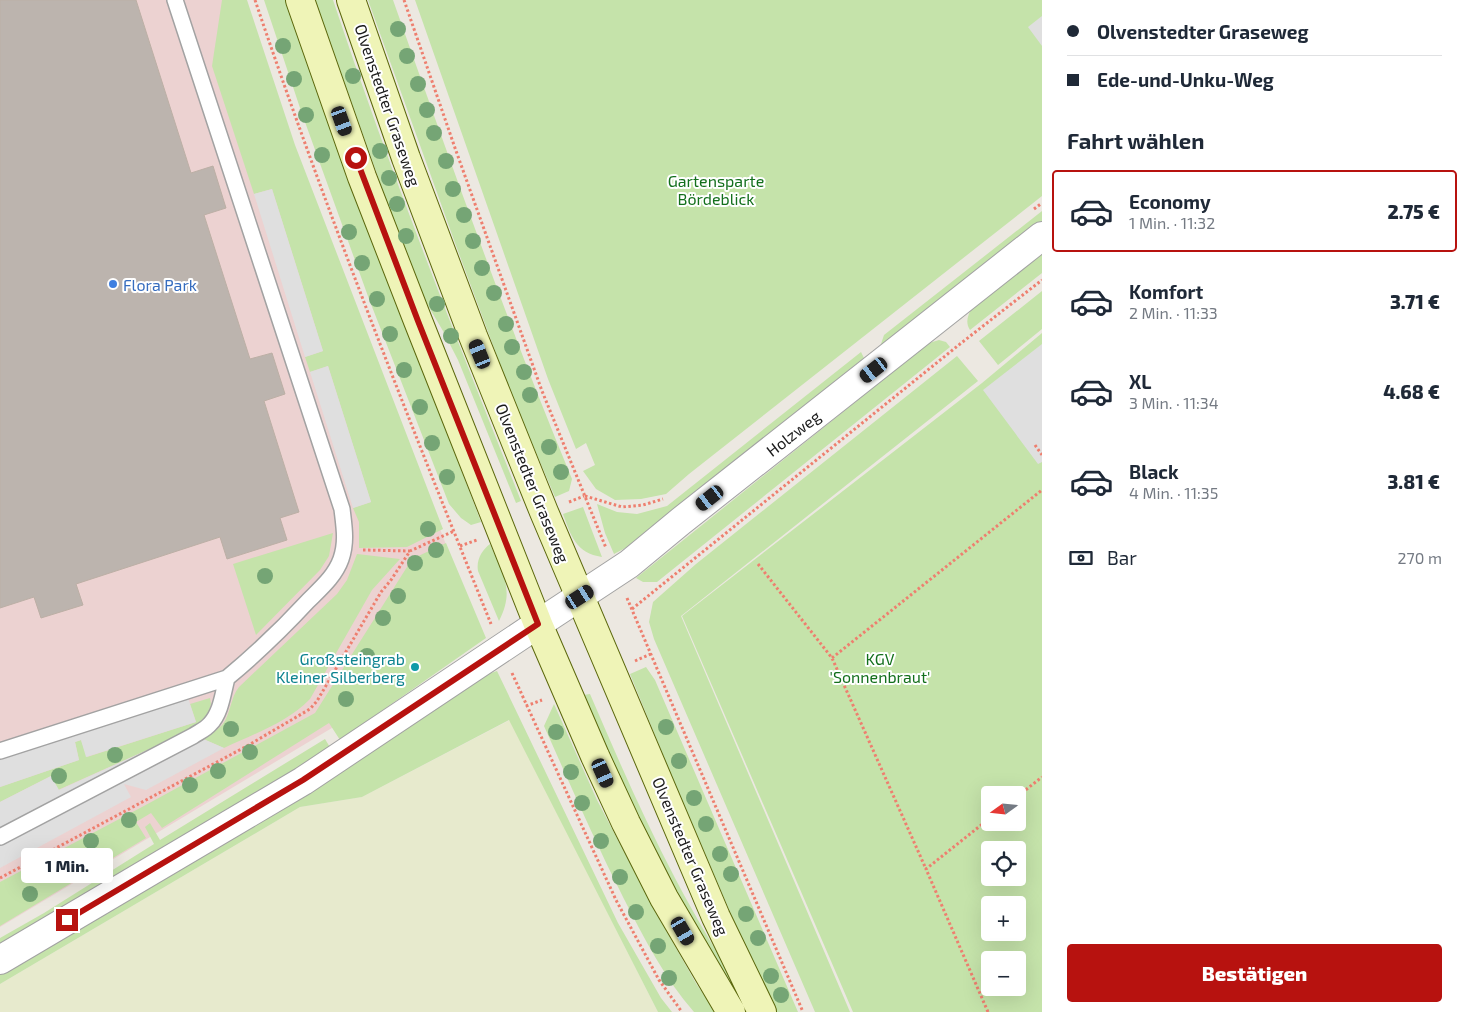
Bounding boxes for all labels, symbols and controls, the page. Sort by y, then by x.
text: Olvenstedter Graseweg [1097,20,1309,43]
street label: Olvenstedter Graseweg [351,21,425,189]
text: Ede-und-Unku-Weg [1097,68,1274,91]
car [329,104,354,138]
text: Fahrt wählen [1067,127,1205,153]
route start [345,147,367,169]
park label: Gartensparte Bördeblick [668,171,764,208]
icon: car [1069,189,1114,234]
text: Economy [1129,190,1211,213]
text: 2.75 € [1387,200,1440,223]
text: 1 Min. · 11:32 [1129,213,1215,232]
place label: Flora Park [123,275,197,294]
marker: Flora Park [107,278,119,290]
icon: car [1069,279,1114,324]
text: Komfort [1129,280,1203,303]
text: 3.71 € [1390,290,1440,313]
text: 2 Min. · 11:33 [1129,303,1218,322]
car [467,337,492,371]
car [857,355,890,385]
icon: car [1069,369,1114,414]
text: XL [1129,370,1151,393]
text: 4.68 € [1383,380,1440,403]
text: 3 Min. · 11:34 [1129,393,1219,412]
street label: Olvenstedter Graseweg [492,400,574,566]
street label: Holzweg [762,406,824,460]
icon: car [1069,459,1114,504]
text: Black [1129,460,1179,483]
text: 3.81 € [1387,470,1440,493]
car [693,483,726,513]
text: 4 Min. · 11:35 [1129,483,1218,502]
icon: cash [1067,544,1095,572]
text: Bar [1107,546,1137,569]
text: 270 m [1398,548,1442,567]
car [563,583,596,611]
place label: Großsteingrab Kleiner Silberberg [276,649,405,686]
park label: KGV 'Sonnenbraut' [830,649,930,686]
marker: Großsteingrab Kleiner Silberberg [409,661,421,673]
car [590,756,615,790]
street label: Olvenstedter Graseweg [649,774,733,938]
north arrow [981,786,1026,831]
map controls [981,786,1026,996]
button: locate [981,841,1026,886]
callout: 1 Min. [21,848,113,882]
text: 1 Min. [45,856,89,875]
button: + [981,896,1026,941]
route end [56,909,78,931]
car [669,914,696,948]
button: Bestätigen [1067,944,1442,1002]
button: − [981,951,1026,996]

